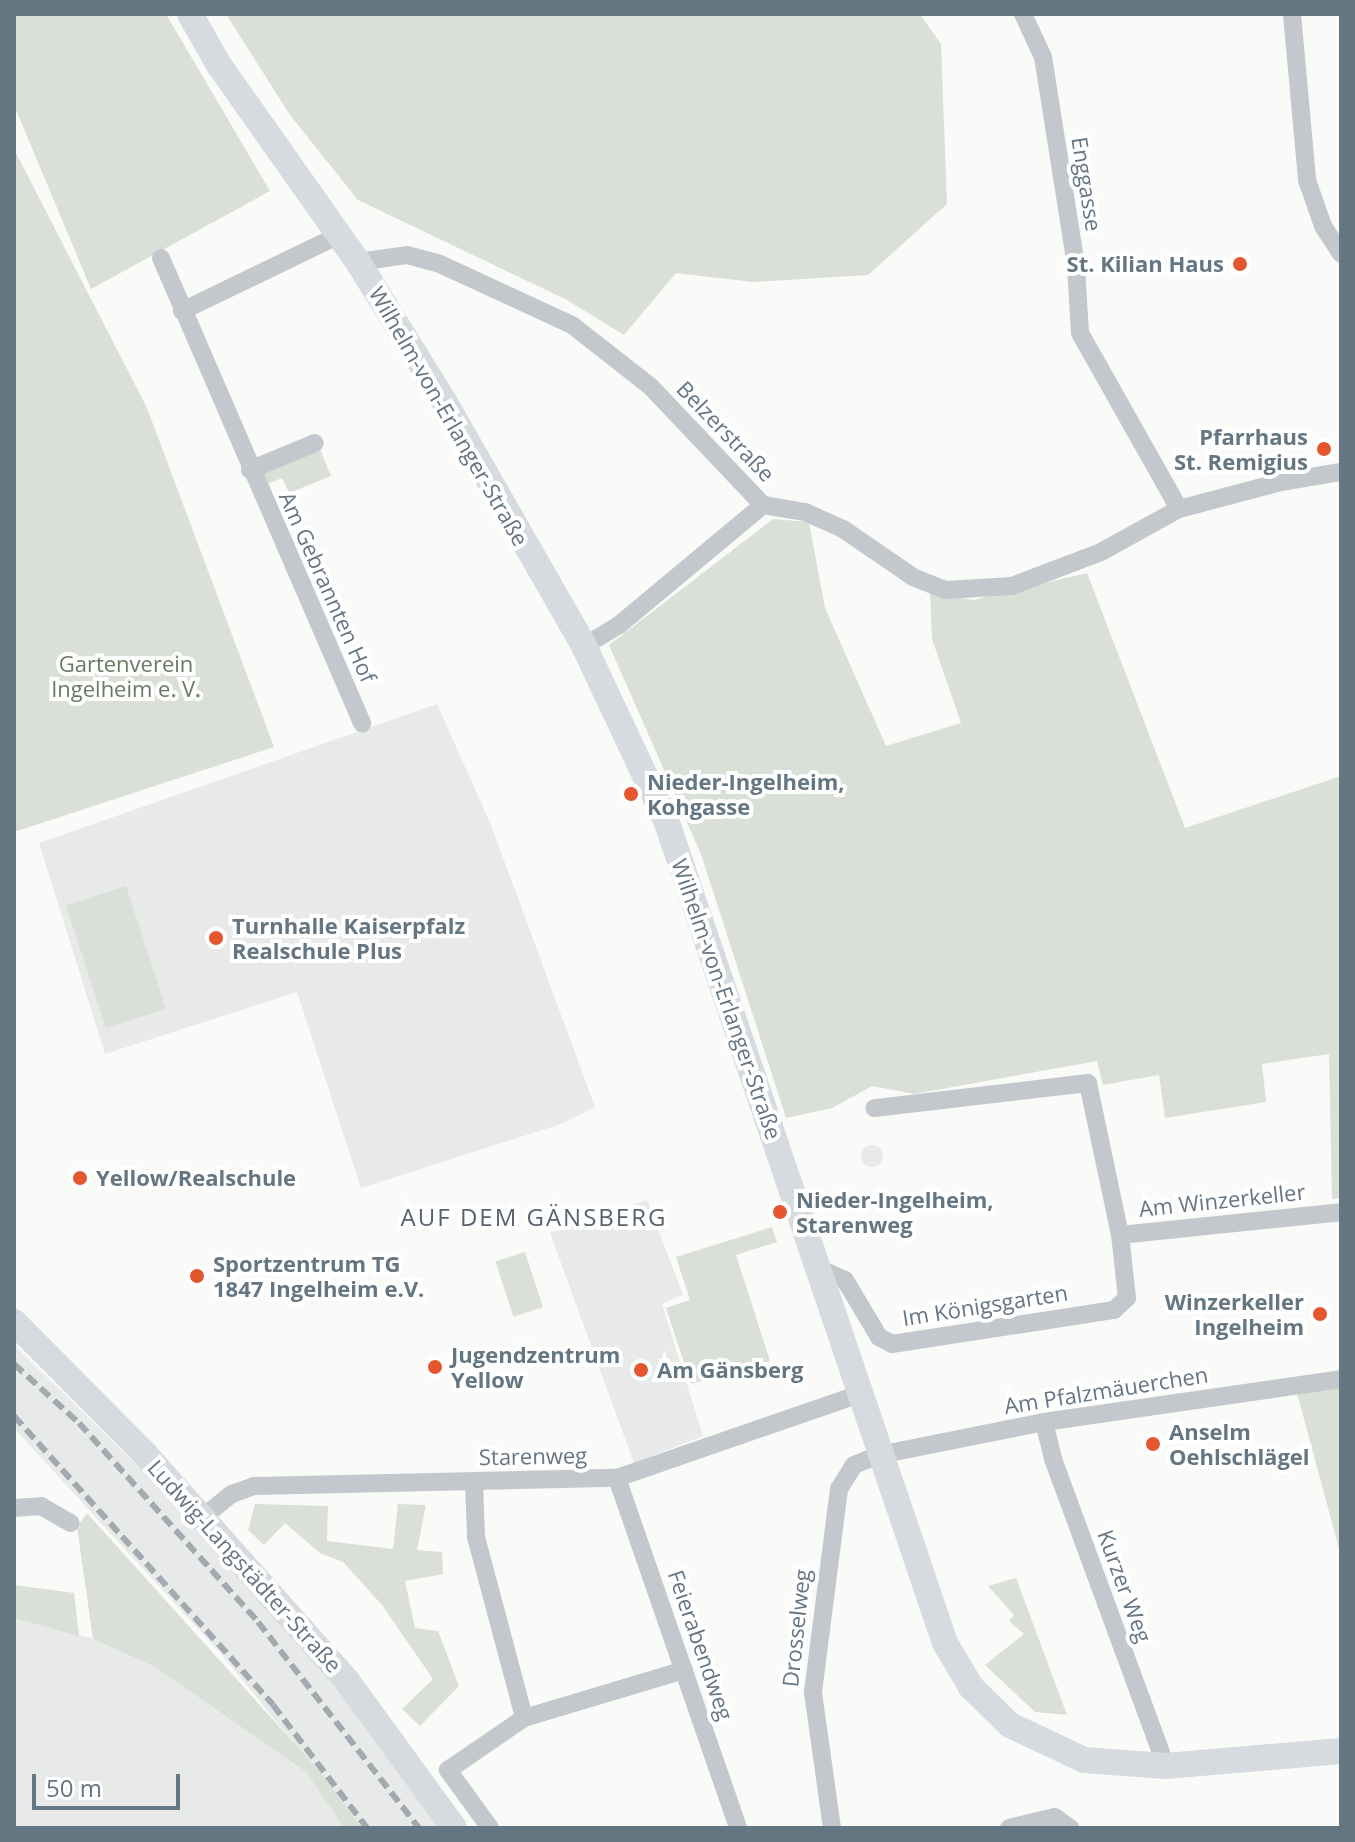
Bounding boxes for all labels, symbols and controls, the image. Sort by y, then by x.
street label: Enggasse [1067,135,1107,233]
place label: St. Kilian Haus [1067,251,1224,277]
marker: St. Kilian Haus [1231,255,1249,273]
street label: Wilhelm-von-Erlanger-Straße [364,282,534,550]
street label: Belzerstraße [672,375,780,487]
place label: Pfarrhaus St. Remigius [1174,423,1308,474]
marker: Pfarrhaus St. Remigius [1315,440,1333,458]
street label: Am Gebrannten Hof [274,487,382,687]
park label: Gartenverein Ingelheim e. V. [51,650,201,702]
place label: Nieder-Ingelheim, Kohgasse [647,768,845,820]
marker: Nieder-Ingelheim, Kohgasse [622,785,640,803]
street label: Wilhelm-von-Erlanger-Straße [666,855,788,1143]
place label: Turnhalle Kaiserpfalz Realschule Plus [232,912,465,964]
marker: Turnhalle Kaiserpfalz Realschule Plus [207,929,225,947]
place label: Yellow/Realschule [96,1165,296,1191]
marker: Yellow/Realschule [71,1169,89,1187]
street label: Am Winzerkeller [1137,1178,1307,1222]
place label: Nieder-Ingelheim, Starenweg [796,1186,994,1238]
district label: AUF DEM GÄNSBERG [401,1203,667,1231]
marker: Nieder-Ingelheim, Starenweg [771,1203,789,1221]
place label: Sportzentrum TG 1847 Ingelheim e.V. [213,1250,424,1302]
marker: Sportzentrum TG 1847 Ingelheim e.V. [188,1267,206,1285]
street label: Im Königsgarten [900,1279,1070,1331]
place label: Winzerkeller Ingelheim [1165,1288,1304,1340]
marker: Winzerkeller Ingelheim [1311,1305,1329,1323]
place label: Jugendzentrum Yellow [451,1341,620,1392]
place label: Am Gänsberg [657,1357,803,1383]
marker: Jugendzentrum Yellow [426,1358,444,1376]
marker: Am Gänsberg [632,1361,650,1379]
street label: Am Pfalzmäuerchen [1002,1361,1210,1419]
place label: Anselm Oehlschlägel [1169,1418,1310,1470]
marker: Anselm Oehlschlägel [1144,1435,1162,1453]
street label: Starenweg [479,1442,587,1470]
street label: Ludwig-Langstädter-Straße [143,1454,347,1678]
street label: Kurzer Weg [1092,1526,1158,1646]
street label: Feierabendweg [663,1567,739,1723]
street label: Drosselweg [777,1568,815,1688]
scale bar [36,1758,184,1808]
text: 50 m [46,1771,102,1804]

